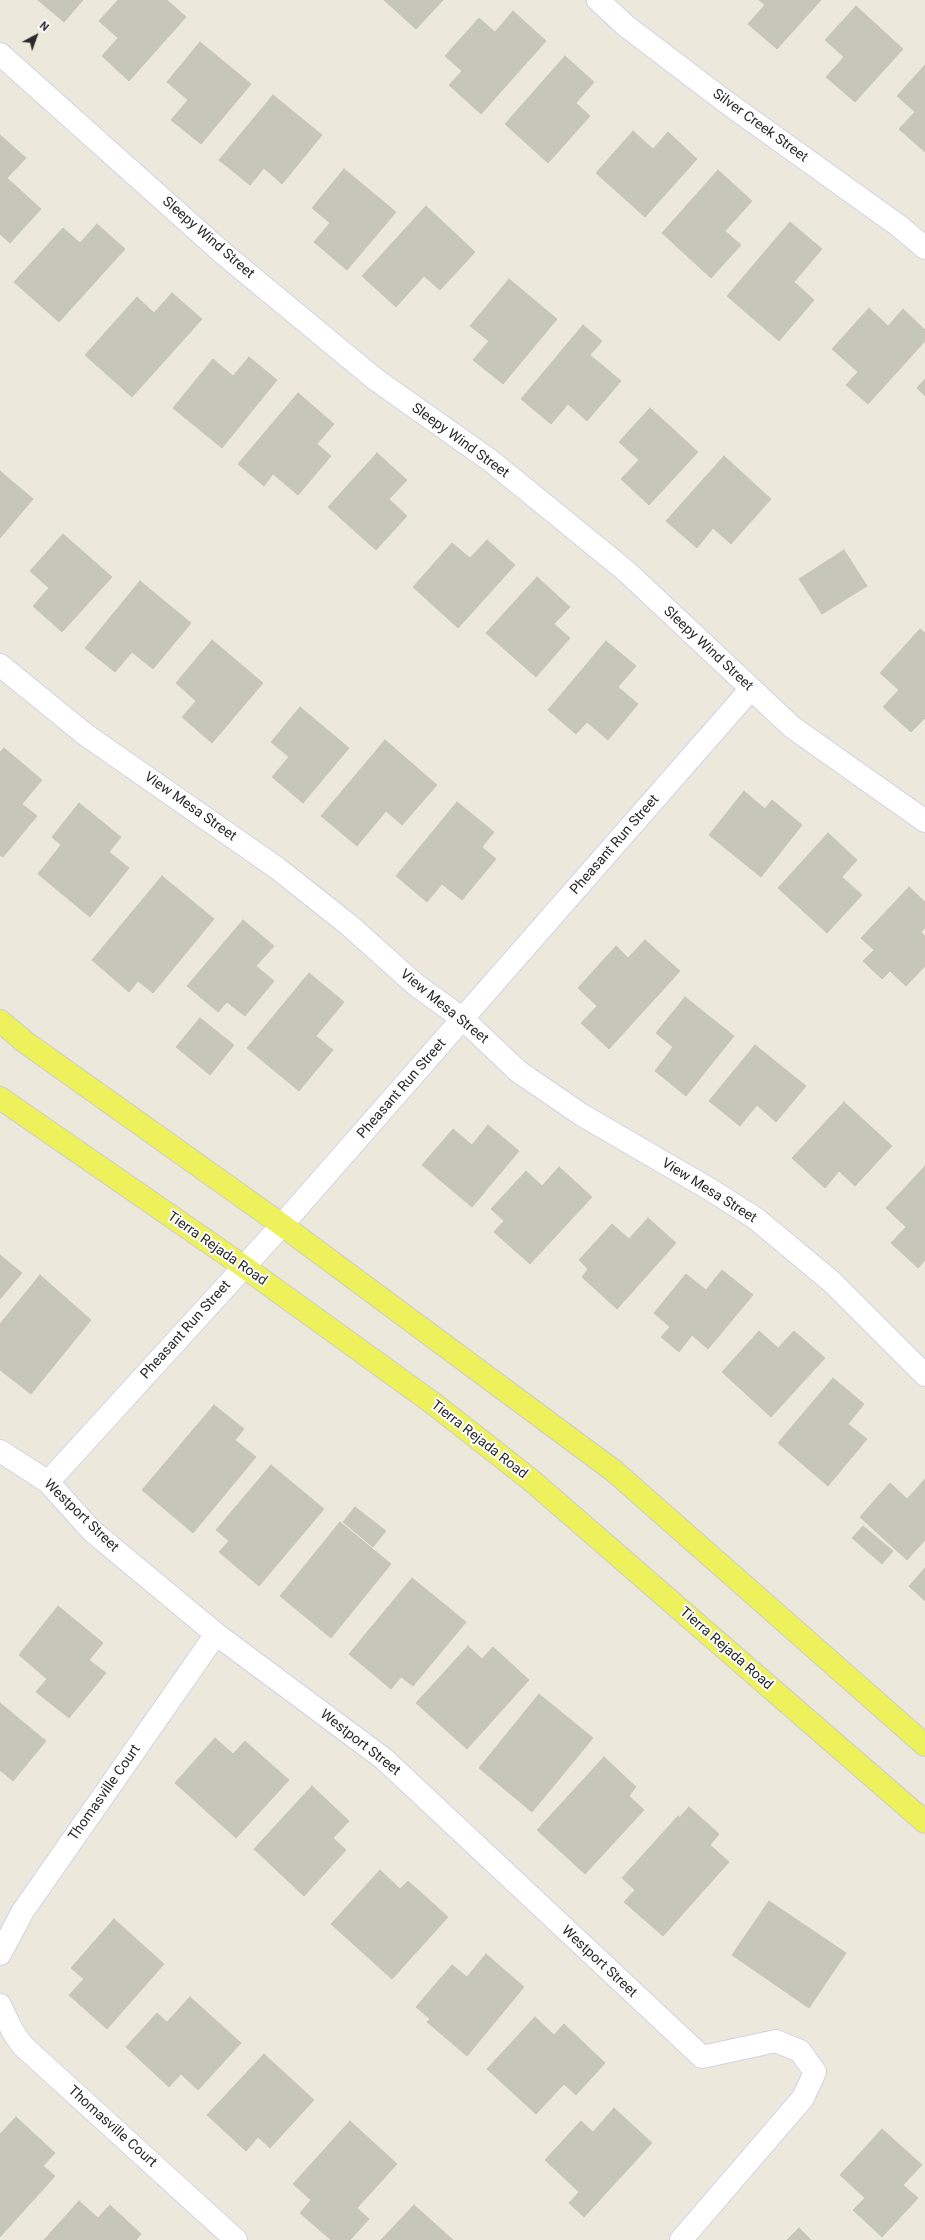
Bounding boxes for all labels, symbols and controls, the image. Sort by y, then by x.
north arrow [16,16,56,56]
text: N [37,19,51,34]
street label: Silver Creek Street [709,86,811,166]
street label: Sleepy Wind Street [159,194,257,282]
street label: Sleepy Wind Street [408,400,512,482]
street label: Sleepy Wind Street [660,603,756,695]
street label: View Mesa Street [141,769,239,845]
street label: Pheasant Run Street [567,792,663,898]
street label: View Mesa Street [397,966,491,1048]
street label: Pheasant Run Street [354,1036,450,1142]
street label: View Mesa Street [658,1155,760,1227]
street label: Tierra Rejada Road [164,1208,270,1290]
street label: Pheasant Run Street [137,1277,235,1383]
street label: Tierra Rejada Road [427,1397,531,1483]
street label: Westport Street [40,1476,122,1556]
street label: Tierra Rejada Road [676,1604,776,1694]
street label: Westport Street [316,1706,404,1780]
street label: Thomasville Court [66,1742,144,1844]
street label: Westport Street [558,1923,640,2001]
street label: Thomasville Court [64,2083,160,2171]

